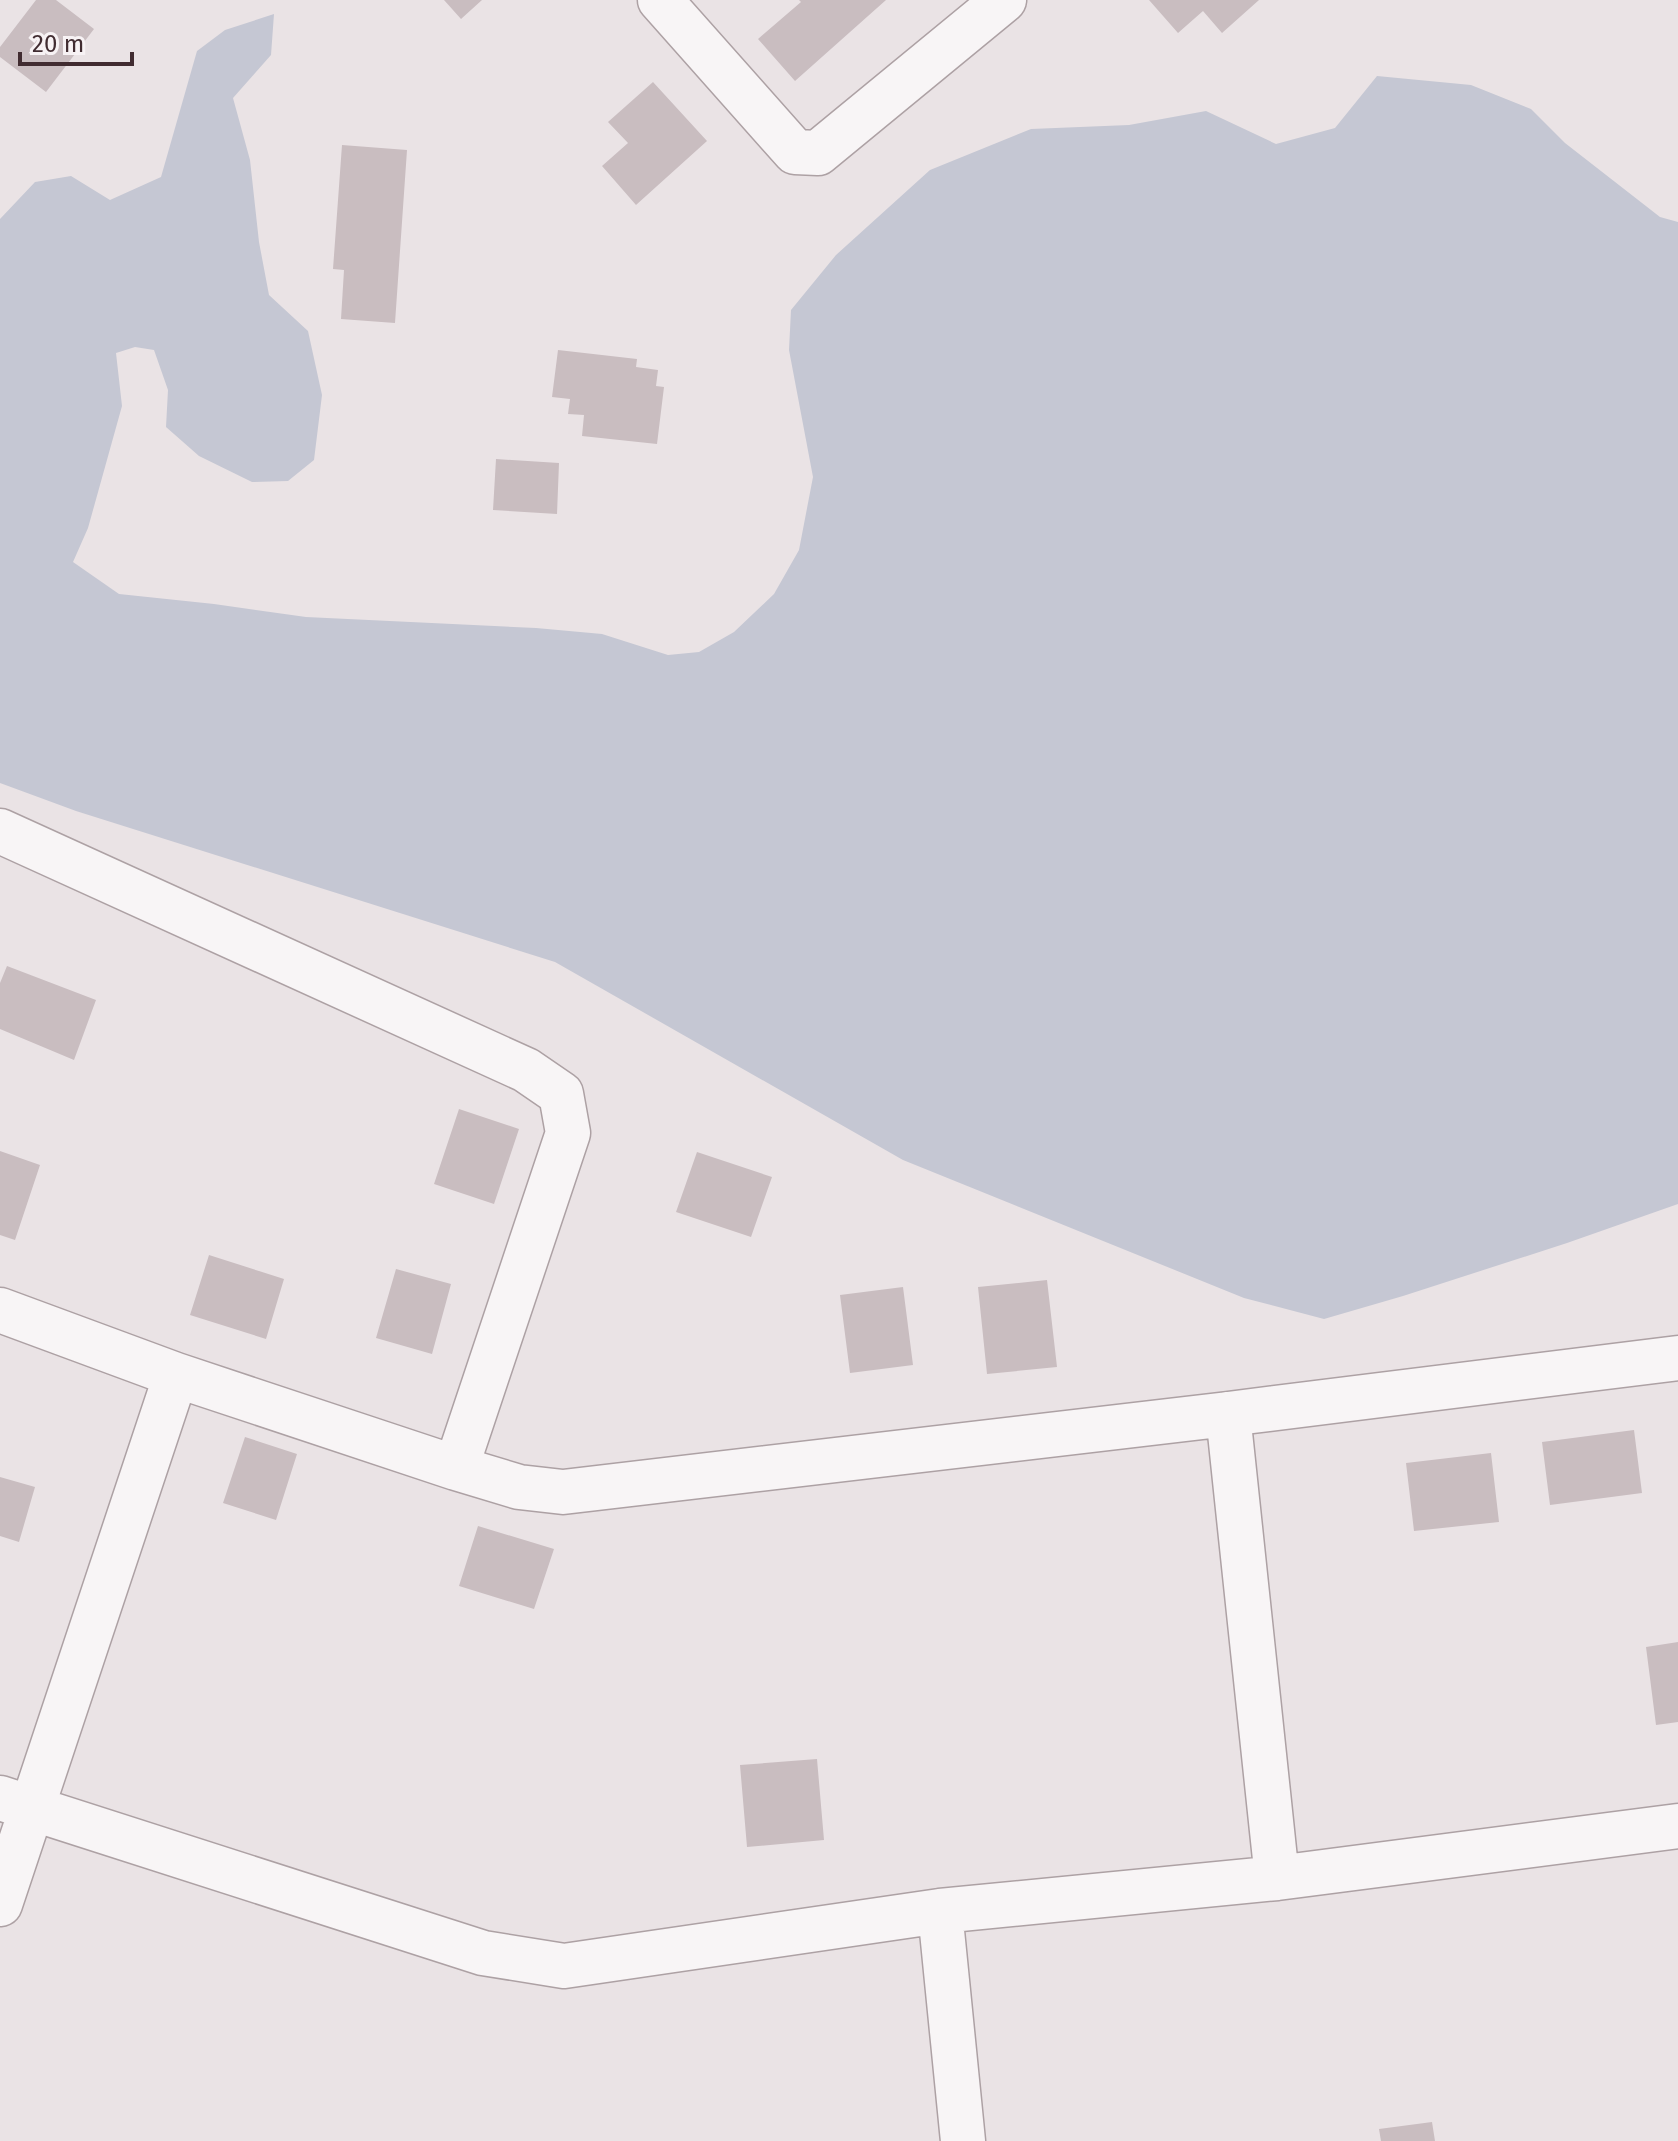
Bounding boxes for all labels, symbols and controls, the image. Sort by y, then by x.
scale bar [20,16,132,66]
text: 20 m [32,30,84,58]

